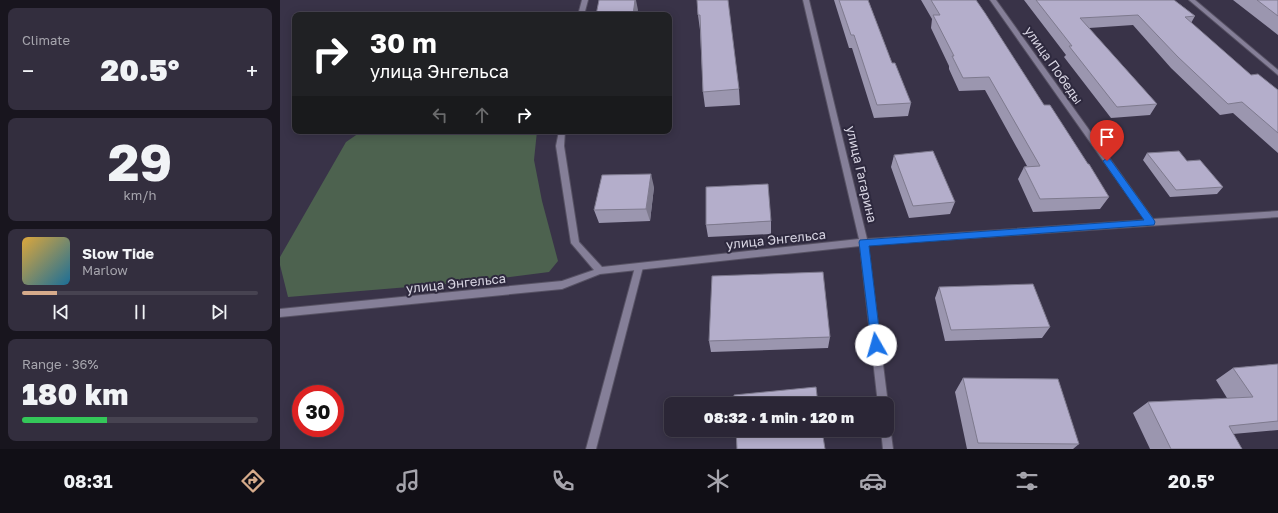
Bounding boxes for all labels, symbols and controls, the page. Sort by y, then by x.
street label: улица Победы [1021,23,1087,107]
text: 30 m [370,26,437,59]
icon: right [304,28,356,80]
text: Climate [22,32,70,48]
text: 20.5° [101,52,179,88]
text: − [22,57,34,84]
text: + [246,57,258,84]
text: улица Энгельса [370,60,509,82]
icon: left [429,104,451,126]
icon: ahead [471,104,493,126]
icon: right [513,104,535,126]
pin [1090,120,1124,161]
street label: улица Гагарина [843,124,881,224]
icon: arrive [1096,126,1118,148]
text: 29 [108,130,172,192]
text: km/h [123,187,157,203]
street label: улица Энгельса [725,226,827,252]
text: Slow Tide [82,244,154,262]
text: Marlow [82,262,128,278]
street label: улица Энгельса [405,270,507,296]
icon: previous [50,301,72,323]
icon: pause [129,301,151,323]
icon: next [208,301,230,323]
position arrow [855,324,897,366]
text: Range · 36% [22,356,98,372]
text: 180 km [22,376,128,412]
speed limit sign: 30 [292,385,344,437]
text: 08:32 · 1 min · 120 m [704,408,854,426]
icon: directions [239,467,267,495]
icon: music [394,467,422,495]
icon: phone [549,467,577,495]
icon: climate [704,467,732,495]
icon: car [859,467,887,495]
icon: filters [1013,467,1041,495]
text: 08:31 [63,470,113,492]
text: 20.5° [1168,470,1215,492]

